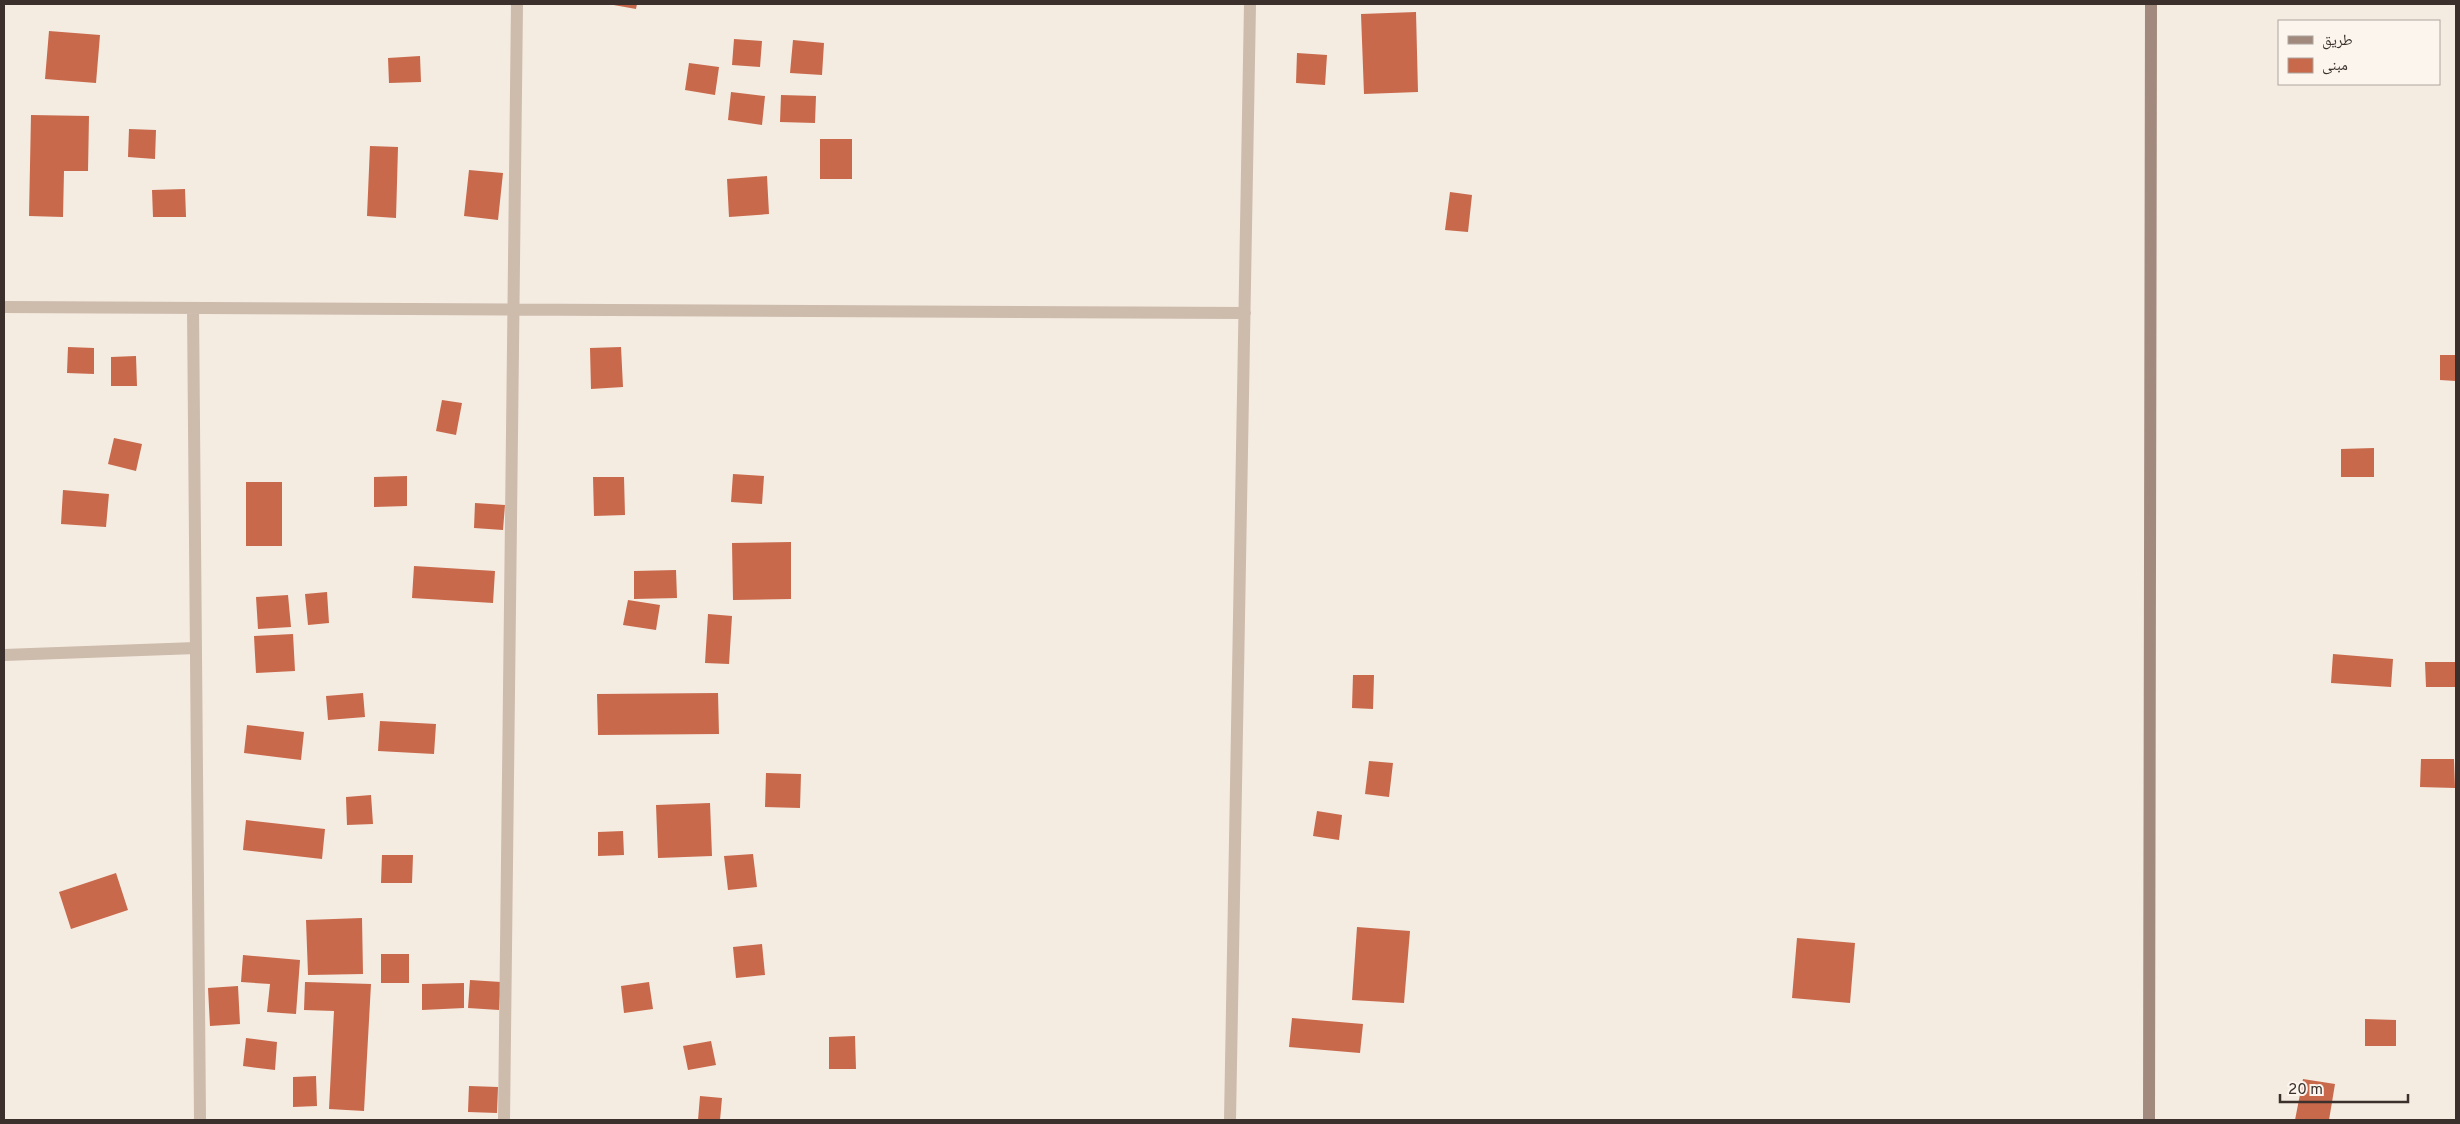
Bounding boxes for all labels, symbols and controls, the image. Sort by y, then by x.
legend [2278,20,2440,85]
text: طريق [2322,32,2353,51]
text: مبنى [2322,57,2348,76]
scale bar [2280,1072,2408,1104]
text: 20 m [2288,1081,2323,1100]

